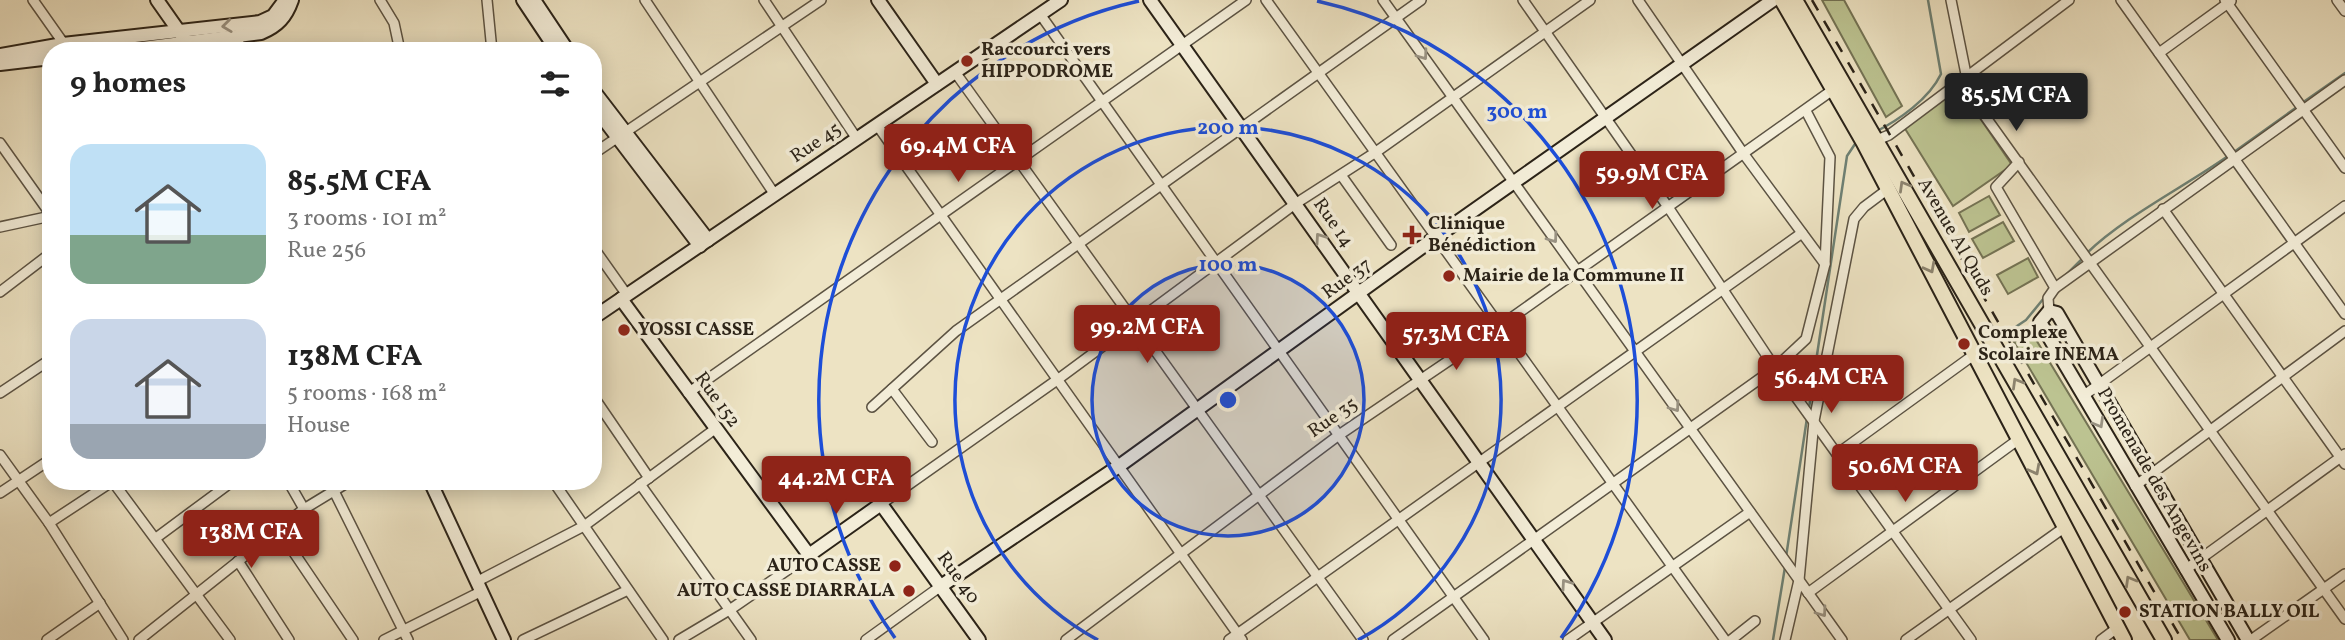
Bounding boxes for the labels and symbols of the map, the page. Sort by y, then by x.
one-way arrow [221,19,232,34]
place label: Raccourci vers HIPPODROME [981,37,1113,85]
one-way arrow [1414,47,1427,60]
marker: Raccourci vers HIPPODROME [959,53,975,69]
pin: 85.5M CFA [1936,74,2096,133]
text: 300 m [1487,98,1547,127]
text: 200 m [1197,114,1259,143]
street label: Rue 45 [785,116,847,170]
pin: 69.4M CFA [878,124,1038,184]
pin: 59.9M CFA [1572,152,1732,211]
street label: Avenue Al Quds [1911,173,1999,301]
one-way arrow [1899,181,1912,193]
street label: Rue 14 [1307,193,1359,253]
place label: Clinique Bénédiction [1428,211,1536,259]
marker: Clinique Bénédiction [1402,225,1422,245]
one-way arrow [1545,230,1557,243]
one-way arrow [1315,233,1328,246]
text: 100 m [1198,251,1258,280]
street label: Rue 37 [1317,252,1377,306]
one-way arrow [1921,261,1935,273]
place label: Mairie de la Commune II [1463,263,1684,289]
marker: Mairie de la Commune II [1441,268,1457,284]
pin: 99.2M CFA [1067,306,1227,365]
pin: 57.3M CFA [1376,312,1536,372]
place label: YOSSI CASSE [638,317,754,343]
place label: Complexe Scolaire INEMA [1978,320,2120,368]
marker: YOSSI CASSE [616,322,632,338]
marker: Complexe Scolaire INEMA [1956,336,1972,352]
pin: 56.4M CFA [1751,356,1911,415]
street label: Rue 152 [688,367,746,433]
one-way arrow [2012,378,2025,391]
street label: Promenade des Angevins [2090,383,2218,577]
centre of rings [1216,388,1240,412]
street label: Rue 35 [1303,391,1363,445]
one-way arrow [1667,399,1679,412]
one-way arrow [2091,415,2104,428]
pin: 50.6M CFA [1825,444,1985,504]
pin: 44.2M CFA [756,456,916,516]
one-way arrow [2027,463,2040,475]
pin: 138M CFA [179,510,323,570]
street label: Rue 40 [930,547,986,609]
place label: AUTO CASSE [766,553,881,579]
marker: AUTO CASSE [887,558,903,574]
one-way arrow [2125,575,2138,588]
place label: AUTO CASSE DIARRALA [677,578,895,604]
one-way arrow [1562,579,1574,592]
marker: AUTO CASSE DIARRALA [901,583,917,599]
place label: STATION BALLY OIL [2139,599,2320,625]
one-way arrow [1814,604,1826,617]
marker: STATION BALLY OIL [2117,604,2133,620]

